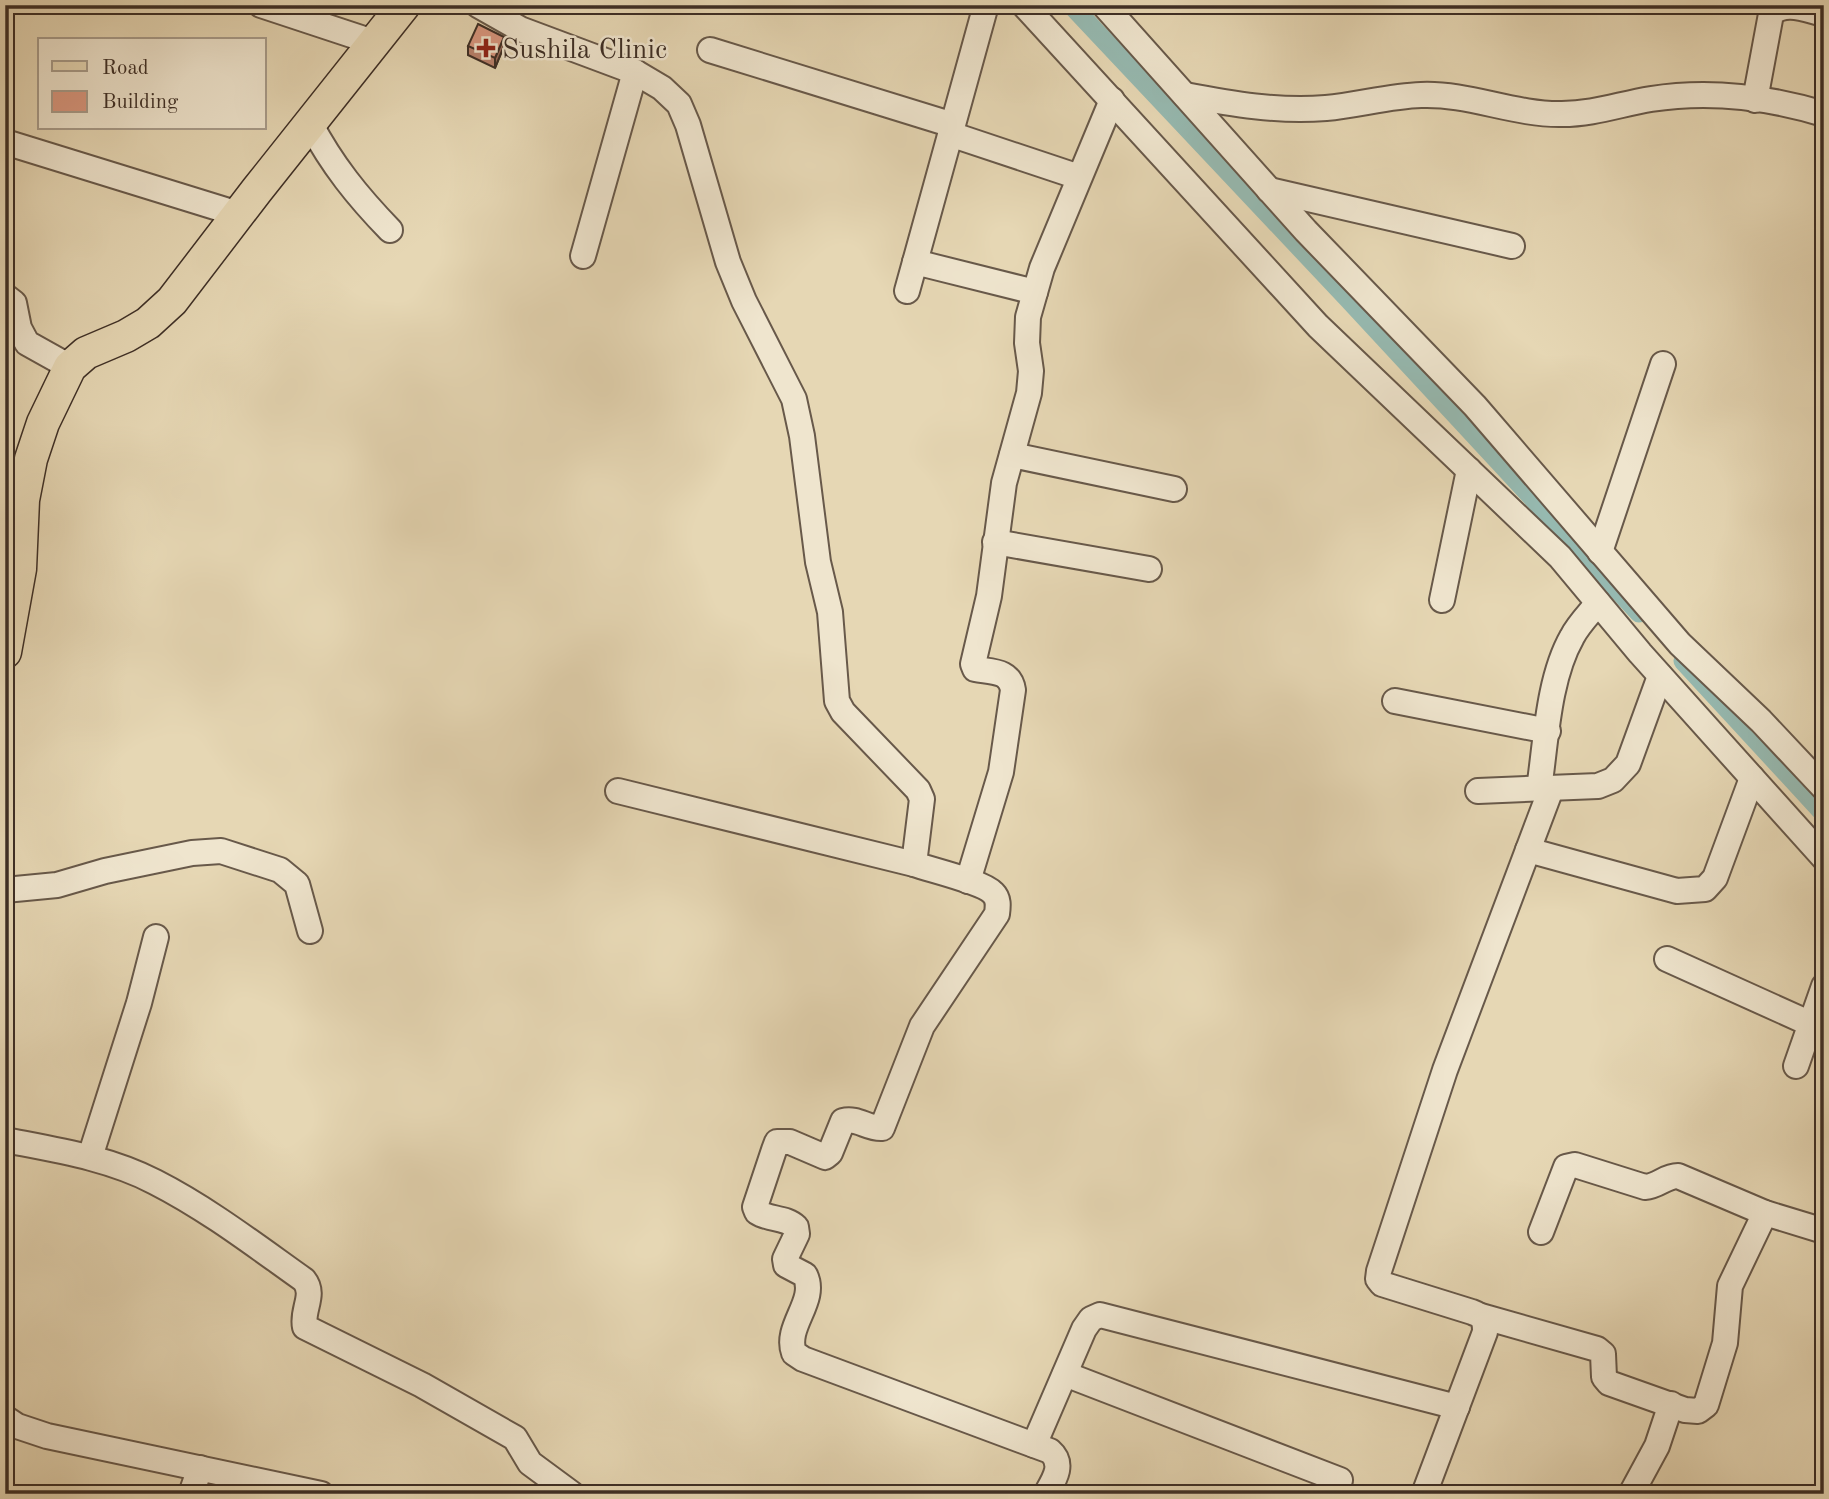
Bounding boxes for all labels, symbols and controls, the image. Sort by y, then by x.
place label: Sushila Clinic [502,37,667,65]
legend [38,38,266,130]
marker: Sushila Clinic [476,38,496,58]
text: Road [102,58,149,79]
text: Building [102,92,179,113]

